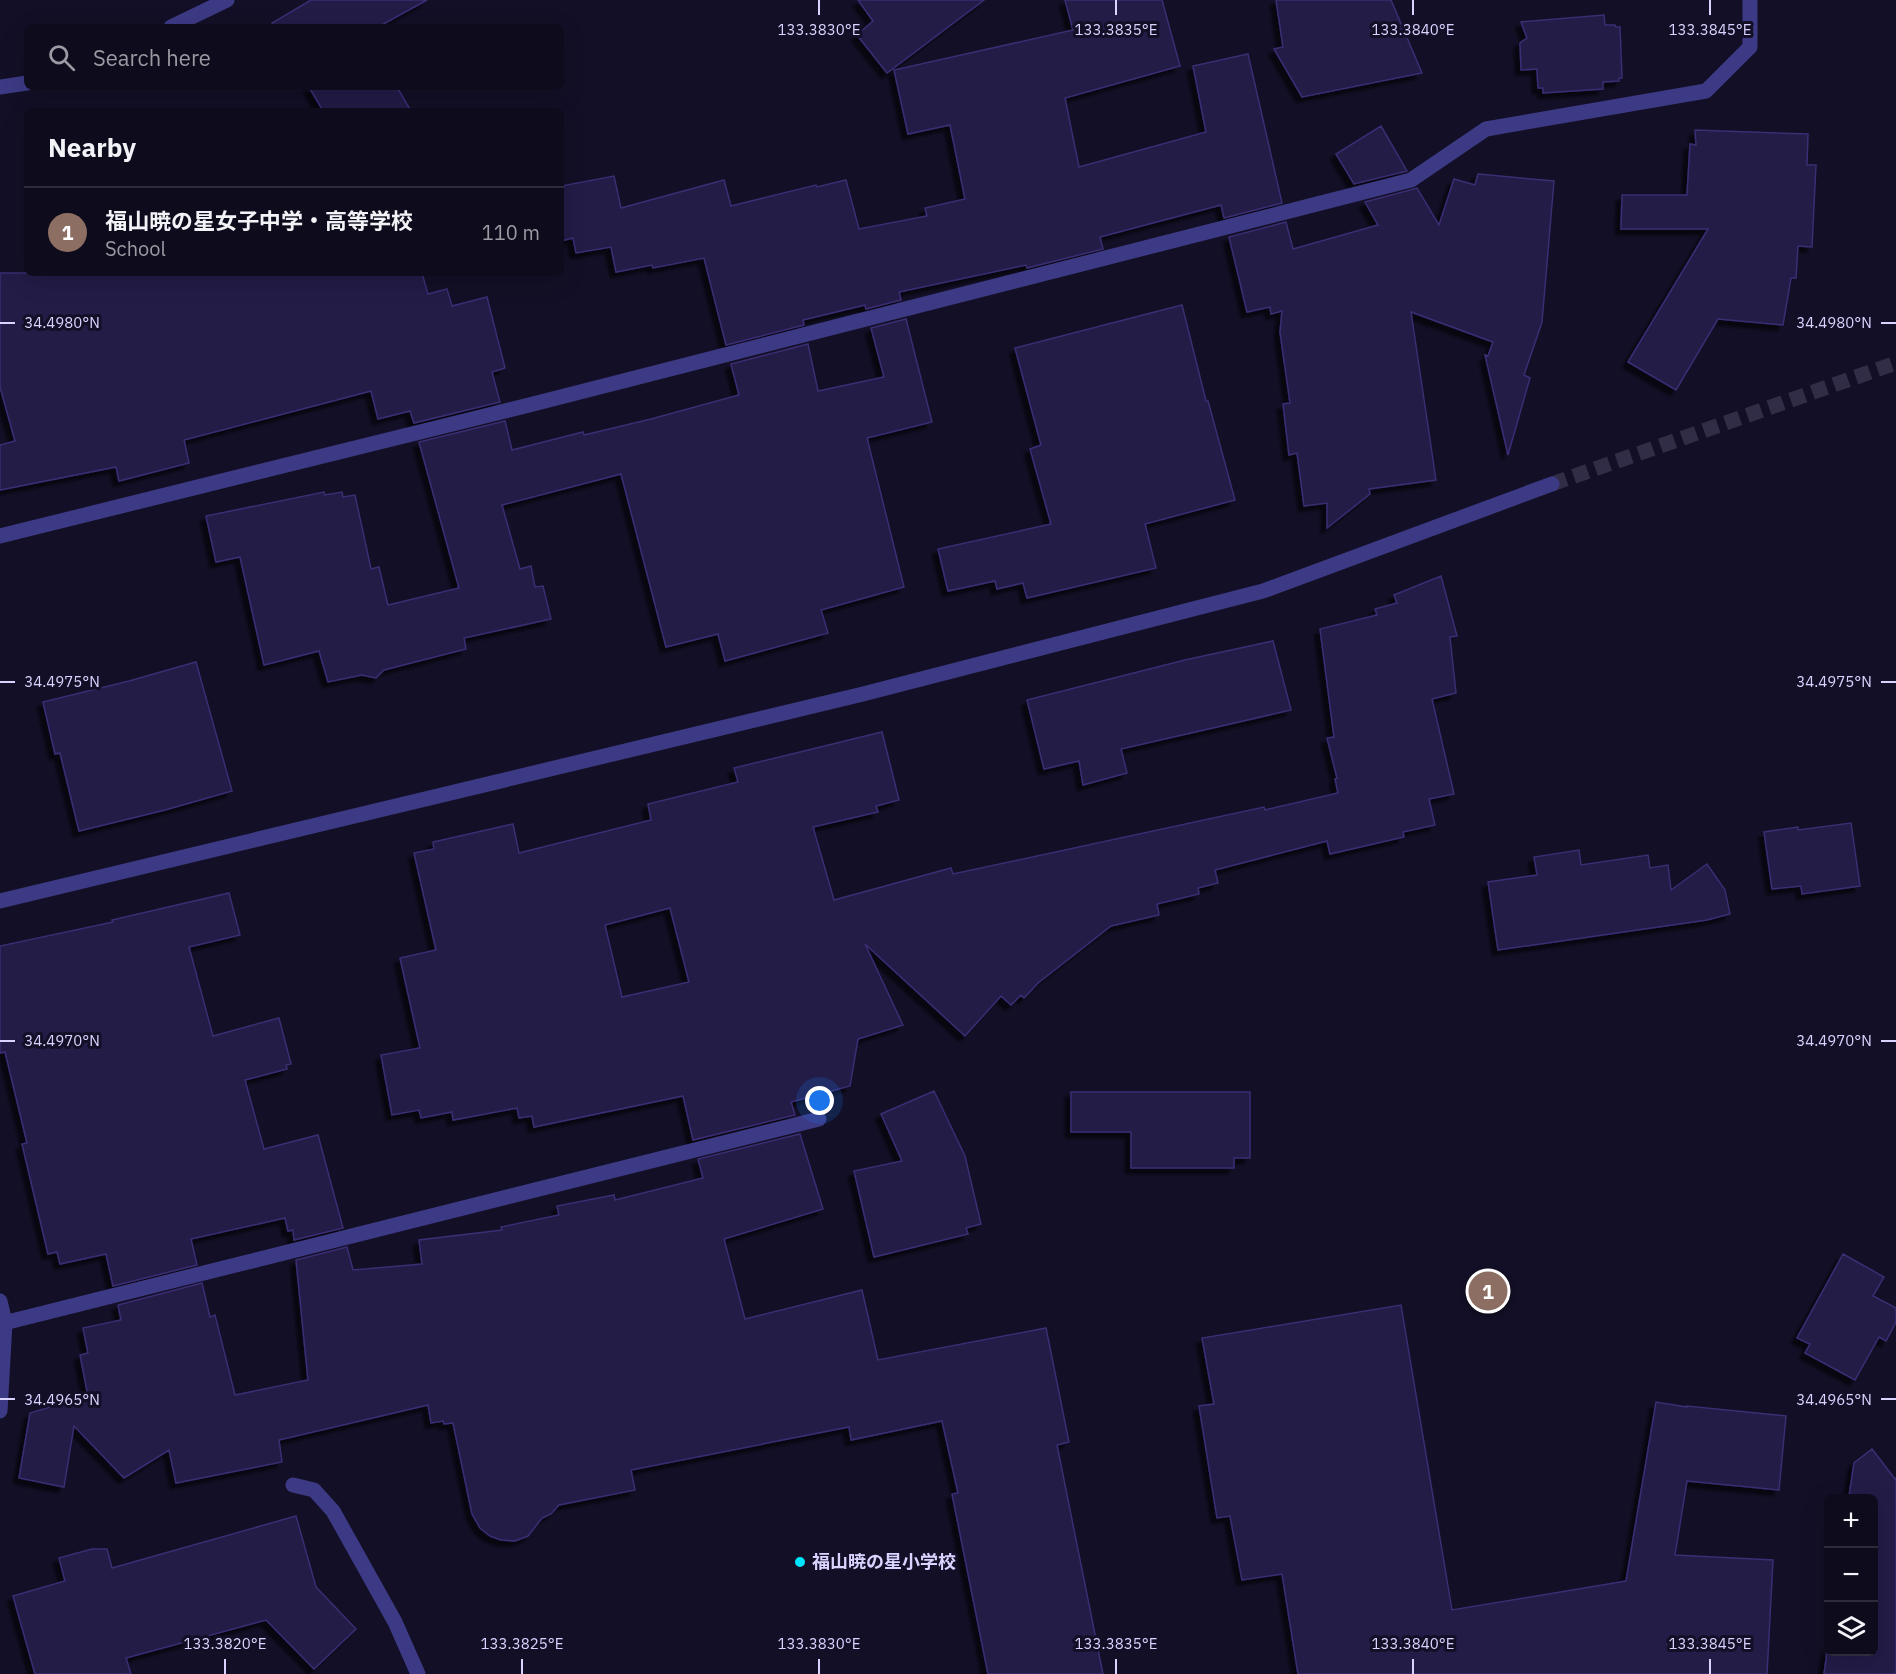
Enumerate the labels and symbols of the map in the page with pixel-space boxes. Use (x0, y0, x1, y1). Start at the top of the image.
text: 133.3830°E (778, 20, 860, 39)
text: 133.3835°E (1075, 20, 1157, 39)
text: 133.3840°E (1372, 20, 1454, 39)
text: 133.3845°E (1669, 20, 1751, 39)
text: 34.4980°N (24, 313, 100, 332)
text: 34.4980°N (1796, 313, 1872, 332)
text: 34.4975°N (24, 672, 100, 691)
text: 34.4975°N (1796, 672, 1872, 691)
text: 34.4970°N (24, 1031, 100, 1050)
text: 34.4970°N (1796, 1031, 1872, 1050)
your location (805, 1086, 834, 1115)
pin: 1 (1468, 1268, 1508, 1314)
text: 34.4965°N (24, 1390, 100, 1409)
text: 34.4965°N (1796, 1390, 1872, 1409)
place label: 福山暁の星小学校 (812, 1550, 956, 1573)
marker: 福山暁の星小学校 (793, 1555, 807, 1569)
text: 133.3820°E (184, 1634, 266, 1653)
text: 133.3825°E (481, 1634, 563, 1653)
text: 133.3830°E (778, 1634, 860, 1653)
text: 133.3835°E (1075, 1634, 1157, 1653)
text: 133.3840°E (1372, 1634, 1454, 1653)
text: 133.3845°E (1669, 1634, 1751, 1653)

